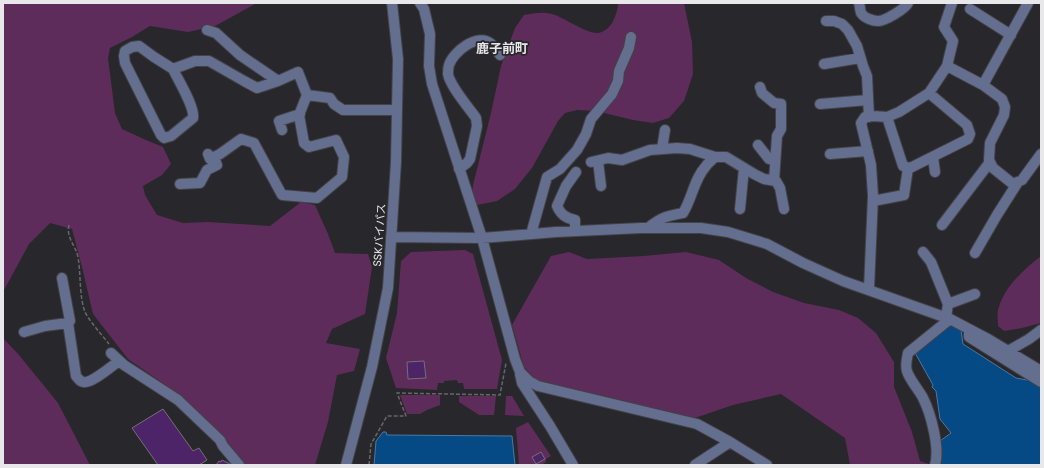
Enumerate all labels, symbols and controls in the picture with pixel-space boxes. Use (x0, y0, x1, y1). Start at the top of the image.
district label: 鹿子前町 (476, 39, 528, 58)
street label: SSKバイパス (369, 203, 389, 267)

